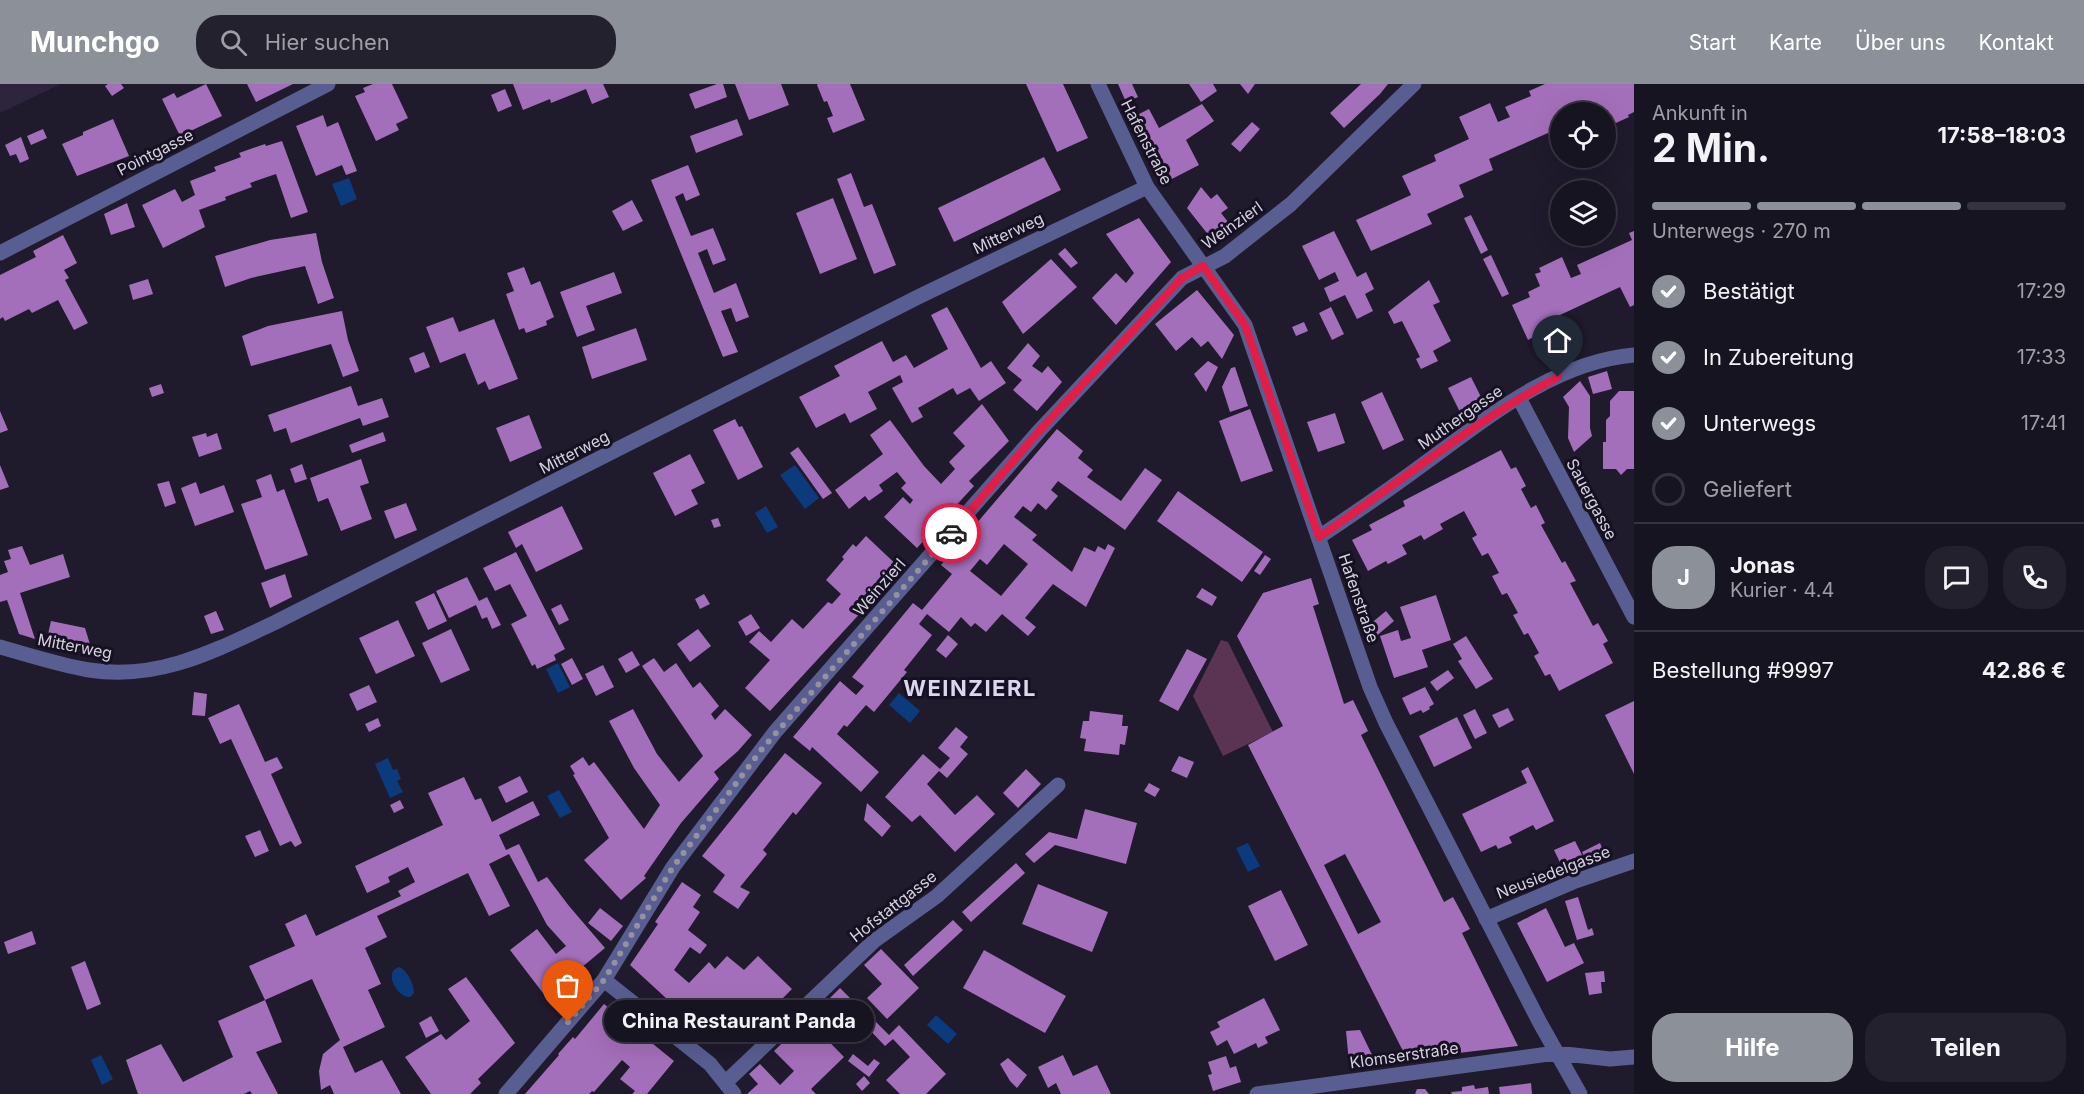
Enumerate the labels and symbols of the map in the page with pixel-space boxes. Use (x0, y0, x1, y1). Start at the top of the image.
street label: Hafenstraße (1117, 96, 1177, 188)
street label: Pointgasse (113, 124, 197, 180)
street label: Weinzierl (1198, 197, 1266, 253)
street label: Mitterweg (969, 208, 1047, 258)
pin (1532, 315, 1583, 377)
street label: Muthergasse (1414, 380, 1506, 454)
street label: Mitterweg (536, 426, 612, 478)
street label: Sauergasse (1562, 455, 1622, 543)
courier (921, 503, 981, 563)
street label: Hafenstraße (1334, 551, 1384, 645)
street label: Weinzierl (849, 554, 909, 620)
street label: Mitterweg (36, 629, 114, 663)
district label: WEINZIERL (903, 675, 1037, 701)
street label: Neusiedelgasse (1493, 841, 1613, 903)
street label: Hofstattgasse (846, 866, 940, 946)
pin (542, 960, 593, 1022)
callout: China Restaurant Panda (604, 1001, 874, 1043)
street label: Klomserstraße (1348, 1037, 1460, 1073)

